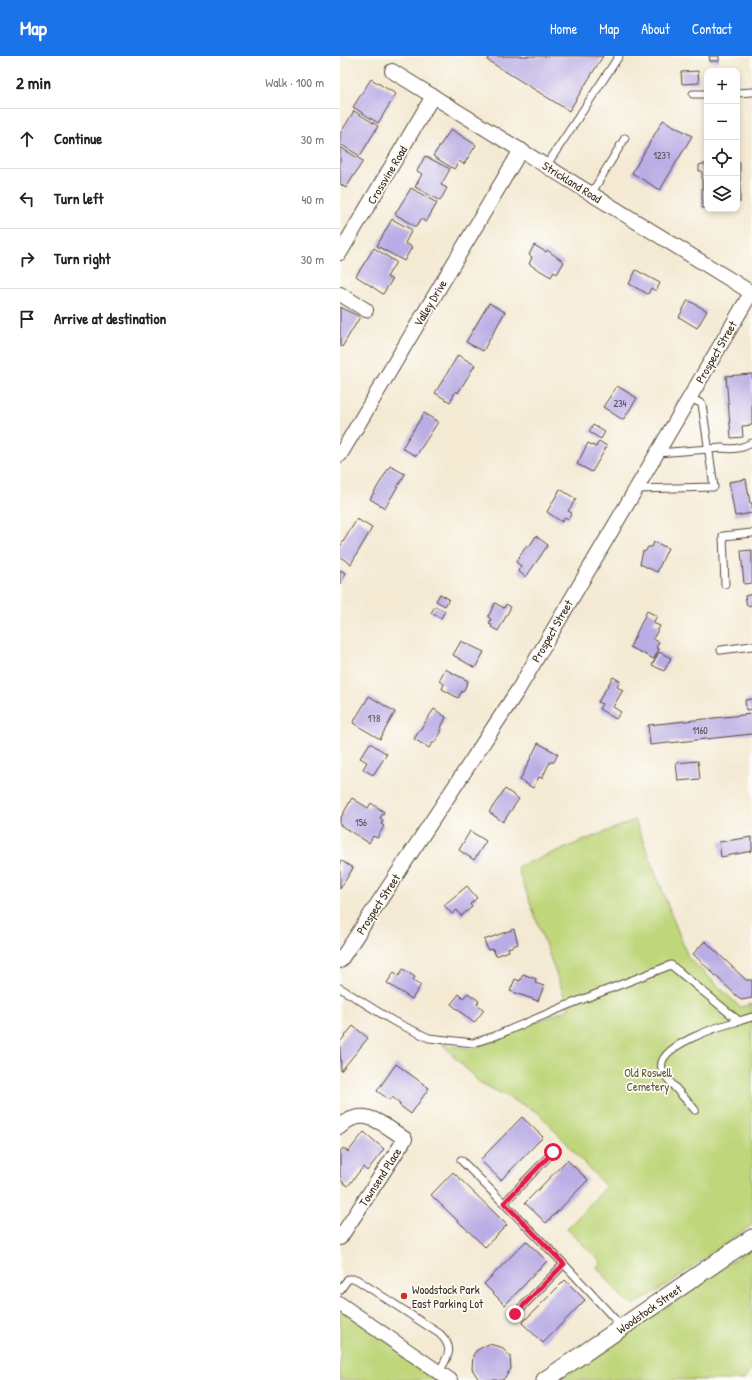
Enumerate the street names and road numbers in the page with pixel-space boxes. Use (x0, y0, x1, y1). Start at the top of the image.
street label: Crossvine Road (363, 142, 411, 207)
street label: Strickland Road (539, 157, 605, 207)
street label: Valley Drive (409, 276, 451, 330)
street label: Prospect Street (691, 317, 741, 386)
street label: Prospect Street (527, 596, 577, 665)
street label: Prospect Street (352, 870, 404, 938)
street label: Townsend Place (355, 1144, 405, 1210)
street label: Woodstock Street (613, 1280, 686, 1338)

